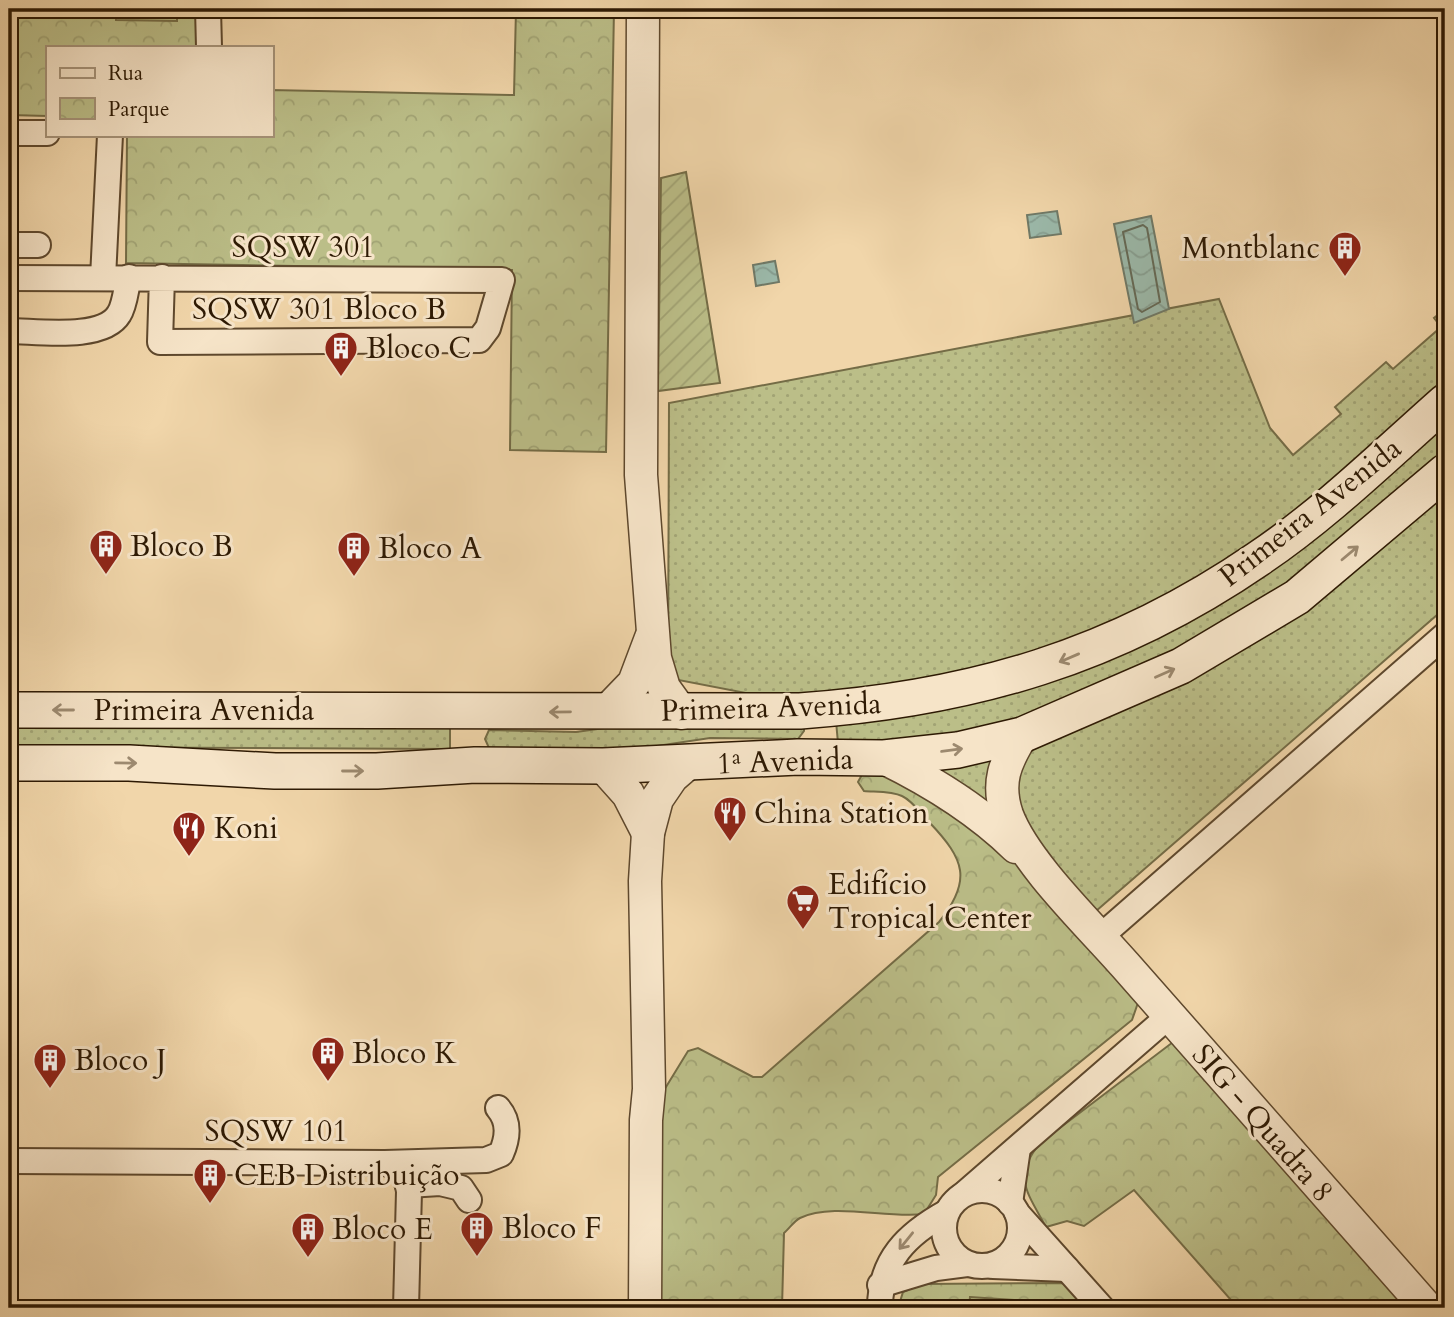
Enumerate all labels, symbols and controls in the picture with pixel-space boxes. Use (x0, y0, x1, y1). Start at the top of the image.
legend (46, 46, 273, 136)
text: Rua (108, 59, 143, 88)
text: Parque (108, 95, 169, 124)
street label: SQSW 301 (231, 227, 375, 268)
place label: Montblanc (1182, 228, 1320, 269)
building icon: Montblanc (1326, 229, 1364, 278)
street label: SQSW 301 Bloco B (192, 289, 446, 330)
place label: Bloco C (366, 328, 471, 369)
building icon: Bloco C (322, 329, 360, 378)
street label: Primeira Avenida (1211, 428, 1410, 597)
place label: Bloco B (130, 526, 233, 567)
building icon: Bloco B (87, 527, 125, 576)
place label: Bloco A (378, 528, 482, 569)
building icon: Bloco A (335, 529, 373, 578)
one-way arrow (1340, 545, 1358, 561)
one-way arrow (1059, 652, 1081, 665)
one-way arrow (1153, 666, 1175, 679)
street label: Primeira Avenida (660, 683, 882, 732)
street label: Primeira Avenida (93, 690, 315, 731)
one-way arrow (52, 703, 75, 717)
one-way arrow (549, 705, 572, 719)
street label: 1ª Avenida (716, 739, 854, 784)
one-way arrow (940, 743, 962, 756)
one-way arrow (114, 756, 137, 770)
one-way arrow (342, 764, 365, 778)
place label: China Station (754, 793, 929, 834)
restaurant icon: China Station (711, 794, 749, 843)
place label: Koni (214, 808, 278, 849)
restaurant icon: Koni (170, 809, 208, 858)
place label: Edifício Tropical Center (828, 864, 1032, 939)
supermarket icon: Edifício Tropical Center (784, 882, 822, 931)
place label: Bloco K (352, 1033, 457, 1074)
building icon: Bloco K (309, 1034, 347, 1083)
street label: SIG - Quadra 8 (1182, 1035, 1343, 1211)
place label: Bloco J (74, 1040, 166, 1081)
building icon: Bloco J (31, 1041, 69, 1090)
street label: SQSW 101 (204, 1111, 348, 1152)
place label: CEB Distribuição (234, 1155, 460, 1196)
building icon: CEB Distribuição (191, 1156, 229, 1205)
place label: Bloco F (502, 1208, 601, 1249)
place label: Bloco E (332, 1209, 433, 1250)
building icon: Bloco F (458, 1209, 496, 1258)
building icon: Bloco E (289, 1210, 327, 1259)
one-way arrow (898, 1232, 914, 1250)

